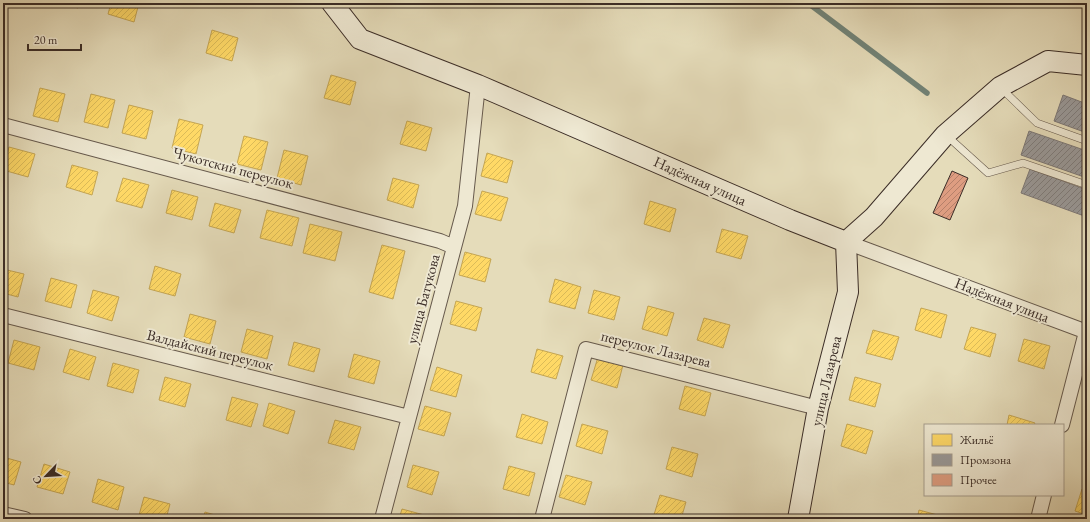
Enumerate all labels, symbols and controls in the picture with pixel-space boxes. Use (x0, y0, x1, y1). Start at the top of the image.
scale bar (28, 26, 81, 52)
text: 20 m (34, 32, 58, 48)
street label: Чукотский переулок (171, 142, 296, 193)
street label: Надёжная улица (651, 152, 750, 209)
street label: улица Батукова (401, 252, 444, 346)
street label: Надёжная улица (952, 273, 1052, 326)
street label: Валдайский переулок (145, 325, 275, 374)
street label: переулок Лазарева (599, 326, 713, 371)
street label: улица Лазарева (806, 334, 845, 428)
legend (924, 424, 1064, 496)
text: Жильё (959, 432, 994, 448)
text: Промзона (960, 452, 1011, 468)
north arrow (26, 456, 66, 496)
text: Прочее (960, 472, 997, 488)
text: С (29, 474, 45, 487)

